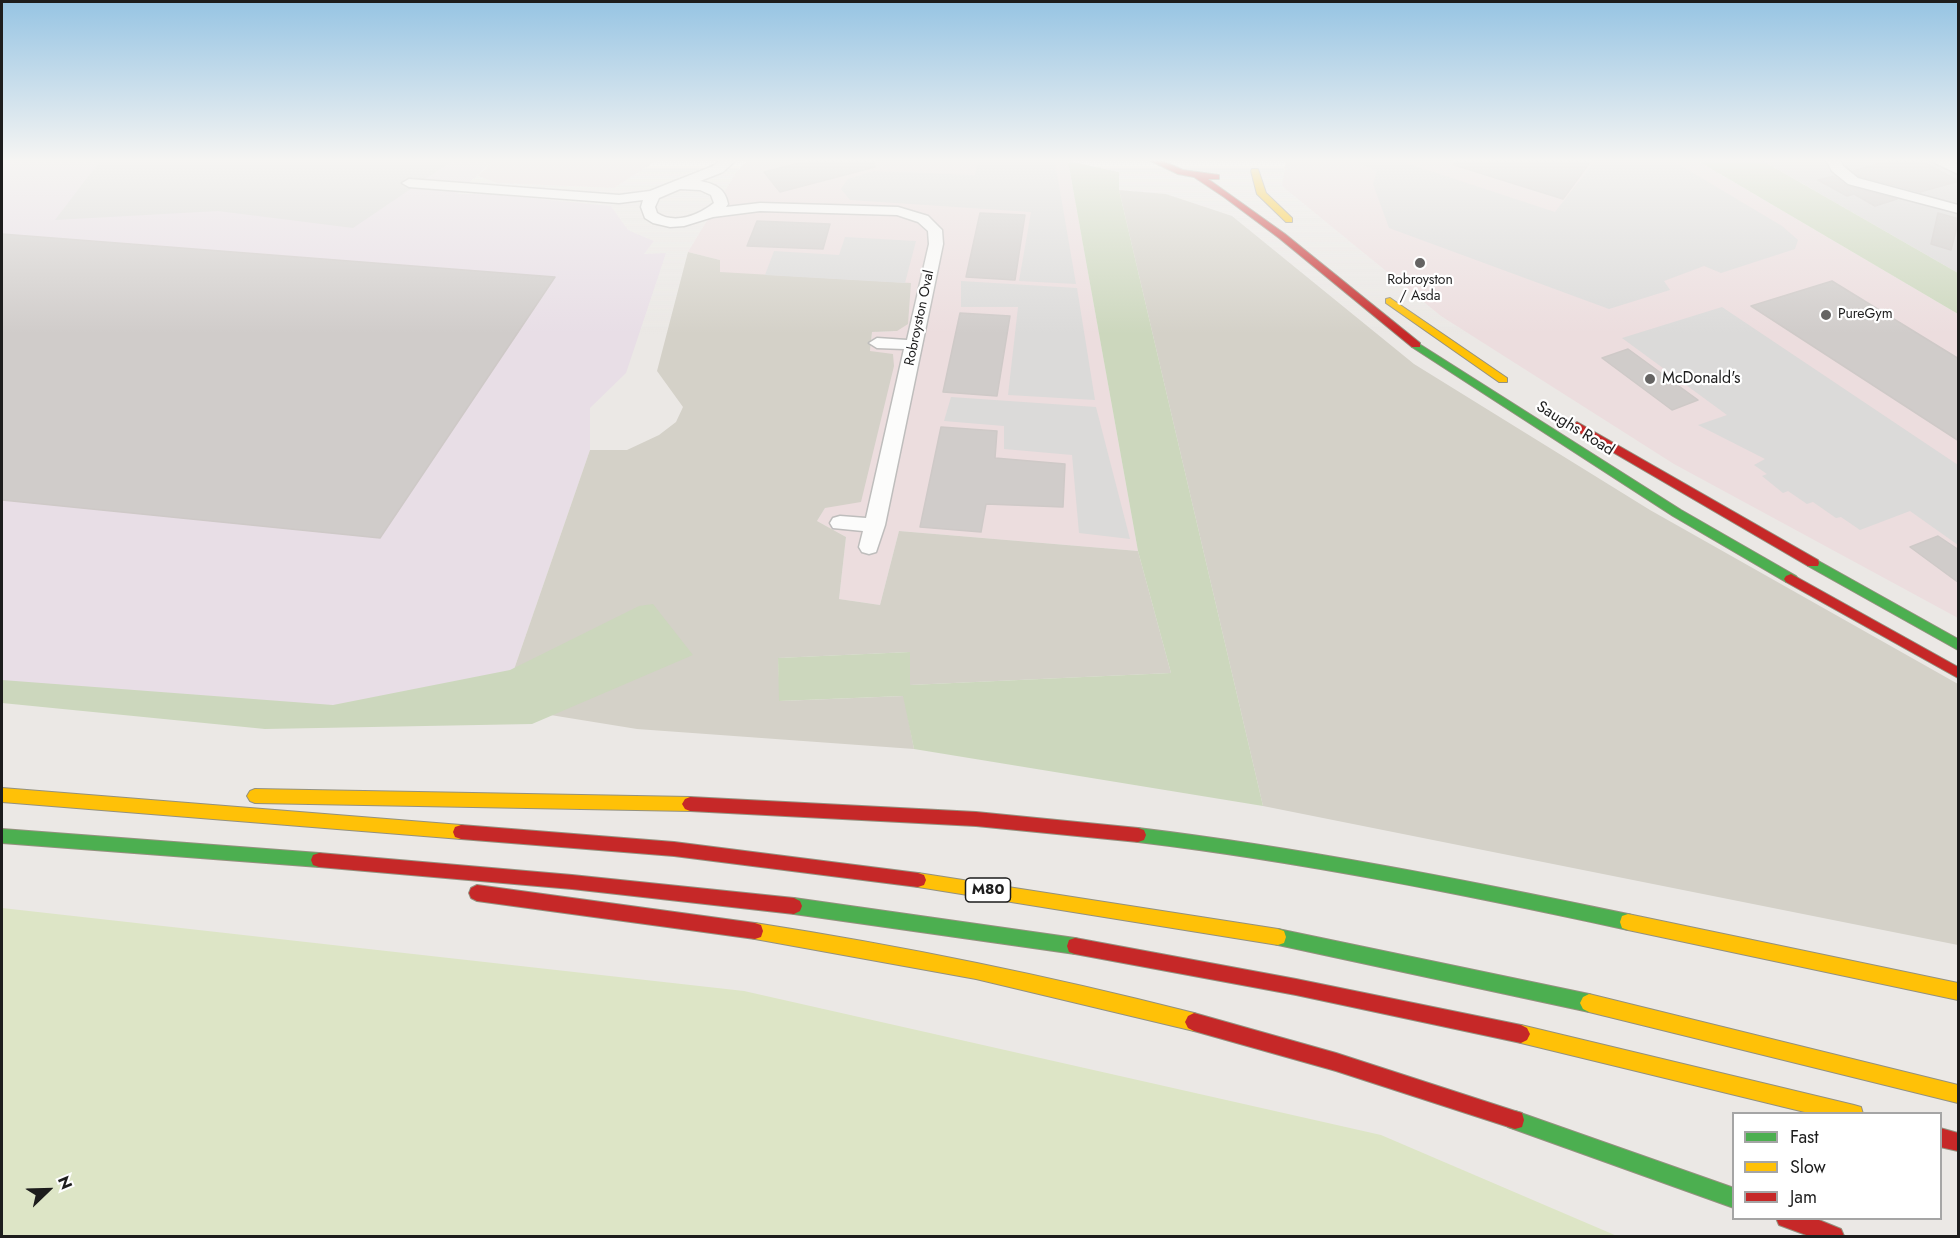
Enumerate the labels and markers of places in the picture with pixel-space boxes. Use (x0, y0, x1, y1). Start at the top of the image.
marker: Robroyston / Asda (1413, 256, 1427, 270)
place label: Robroyston / Asda (1387, 273, 1453, 306)
place label: PureGym (1838, 307, 1893, 323)
marker: PureGym (1819, 308, 1833, 322)
place label: McDonald's (1662, 369, 1741, 389)
marker: McDonald's (1643, 372, 1657, 386)

